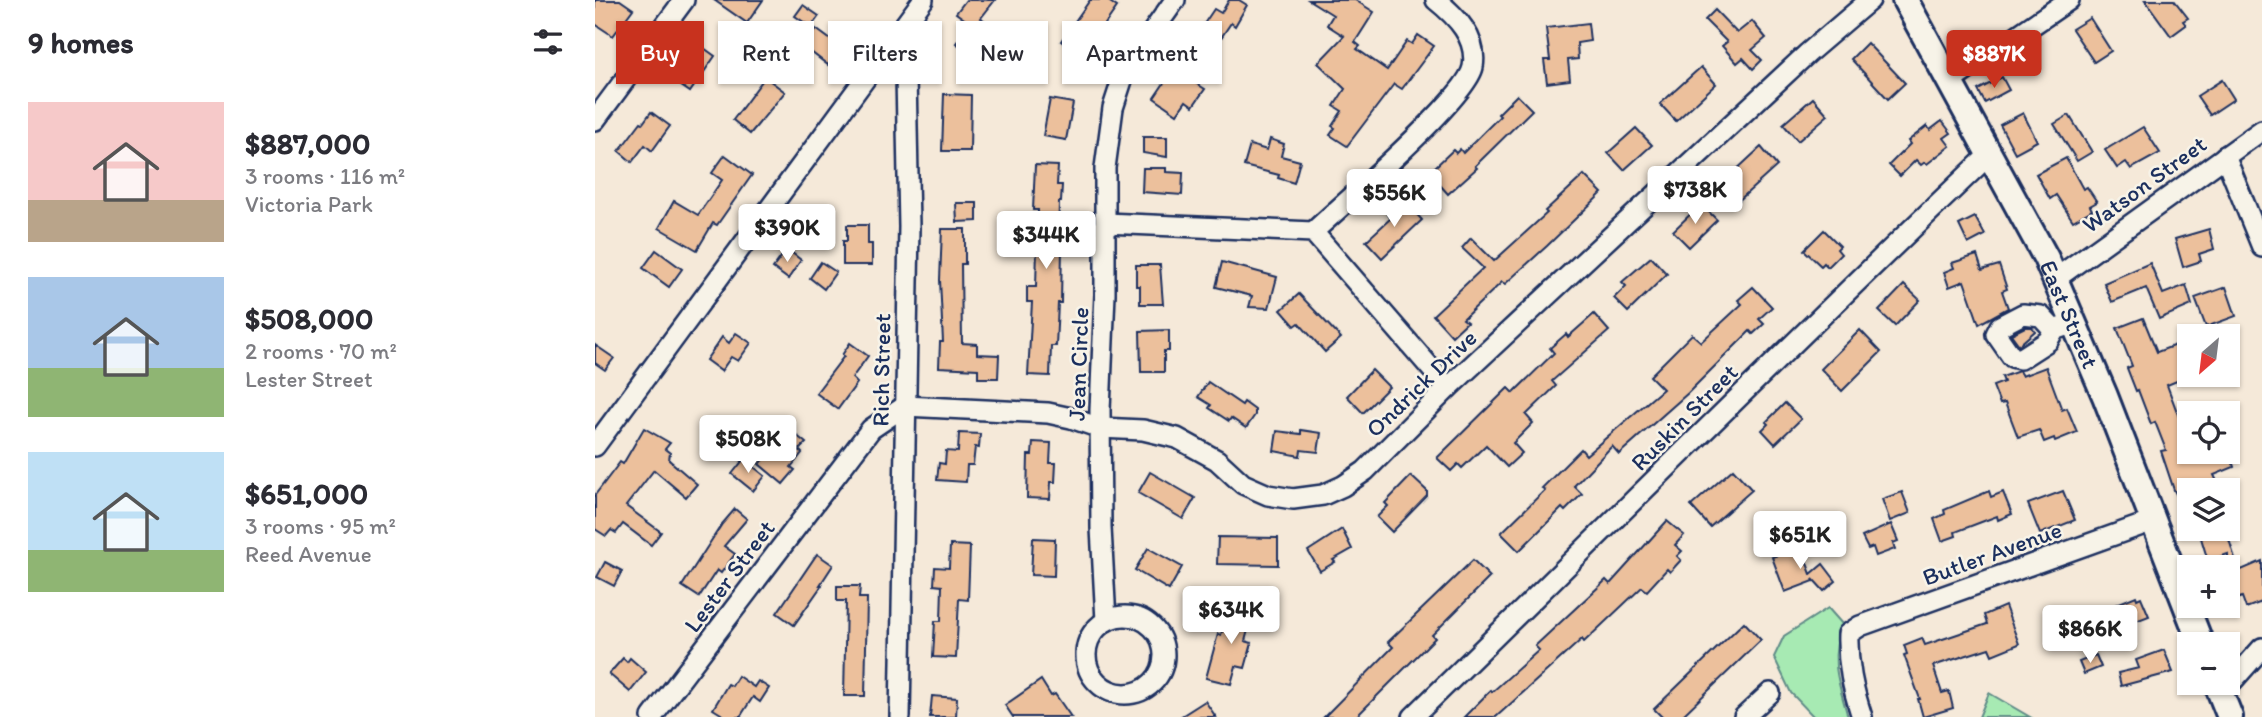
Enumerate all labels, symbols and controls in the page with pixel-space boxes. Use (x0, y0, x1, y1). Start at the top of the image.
chip: Buy (616, 21, 704, 84)
chip: Rent (718, 21, 814, 84)
chip: Filters (828, 21, 942, 84)
chip: New (956, 21, 1048, 84)
chip: Apartment (1062, 21, 1222, 84)
icon: filters (529, 23, 567, 61)
text: 9 homes (28, 24, 134, 61)
pin: $887K (1945, 31, 2043, 90)
text: $887K (1963, 39, 2025, 67)
text: $887,000 (245, 125, 371, 162)
street label: Watson Street (2076, 129, 2212, 239)
icon: home (84, 130, 168, 214)
text: 3 rooms · 116 m² (245, 162, 405, 190)
pin: $738K (1646, 166, 1744, 226)
pin: $556K (1345, 170, 1443, 229)
text: $738K (1664, 175, 1726, 203)
text: $556K (1363, 178, 1425, 206)
text: Victoria Park (245, 190, 373, 218)
pin: $390K (738, 204, 836, 264)
pin: $344K (997, 212, 1095, 271)
text: $390K (754, 213, 820, 241)
text: $344K (1013, 220, 1079, 248)
street label: East Street (2034, 256, 2106, 373)
text: $508,000 (245, 300, 373, 337)
icon: home (84, 305, 168, 389)
street label: Jean Circle (1062, 306, 1094, 422)
street label: Rich Street (866, 313, 896, 427)
street label: Ondrick Drive (1360, 323, 1482, 443)
north arrow (2177, 324, 2240, 387)
map controls (2177, 324, 2240, 695)
text: 2 rooms · 70 m² (245, 337, 397, 365)
street label: Ruskin Street (1624, 357, 1744, 477)
text: Lester Street (245, 365, 373, 393)
button: locate (2177, 401, 2240, 464)
pin: $508K (699, 416, 797, 475)
text: $508K (715, 424, 781, 452)
text: $651,000 (245, 475, 368, 512)
button: layers (2177, 478, 2240, 541)
icon: home (84, 480, 168, 564)
text: 3 rooms · 95 m² (245, 512, 396, 540)
pin: $651K (1751, 512, 1849, 571)
street label: Lester Street (677, 514, 781, 638)
street label: Butler Avenue (1918, 514, 2066, 592)
text: $651K (1769, 520, 1831, 548)
text: Reed Avenue (245, 540, 372, 568)
button: + (2177, 555, 2240, 618)
pin: $634K (1182, 586, 1280, 646)
text: $634K (1199, 595, 1263, 623)
pin: $866K (2041, 606, 2139, 665)
text: $866K (2058, 614, 2122, 642)
button: − (2177, 632, 2240, 695)

